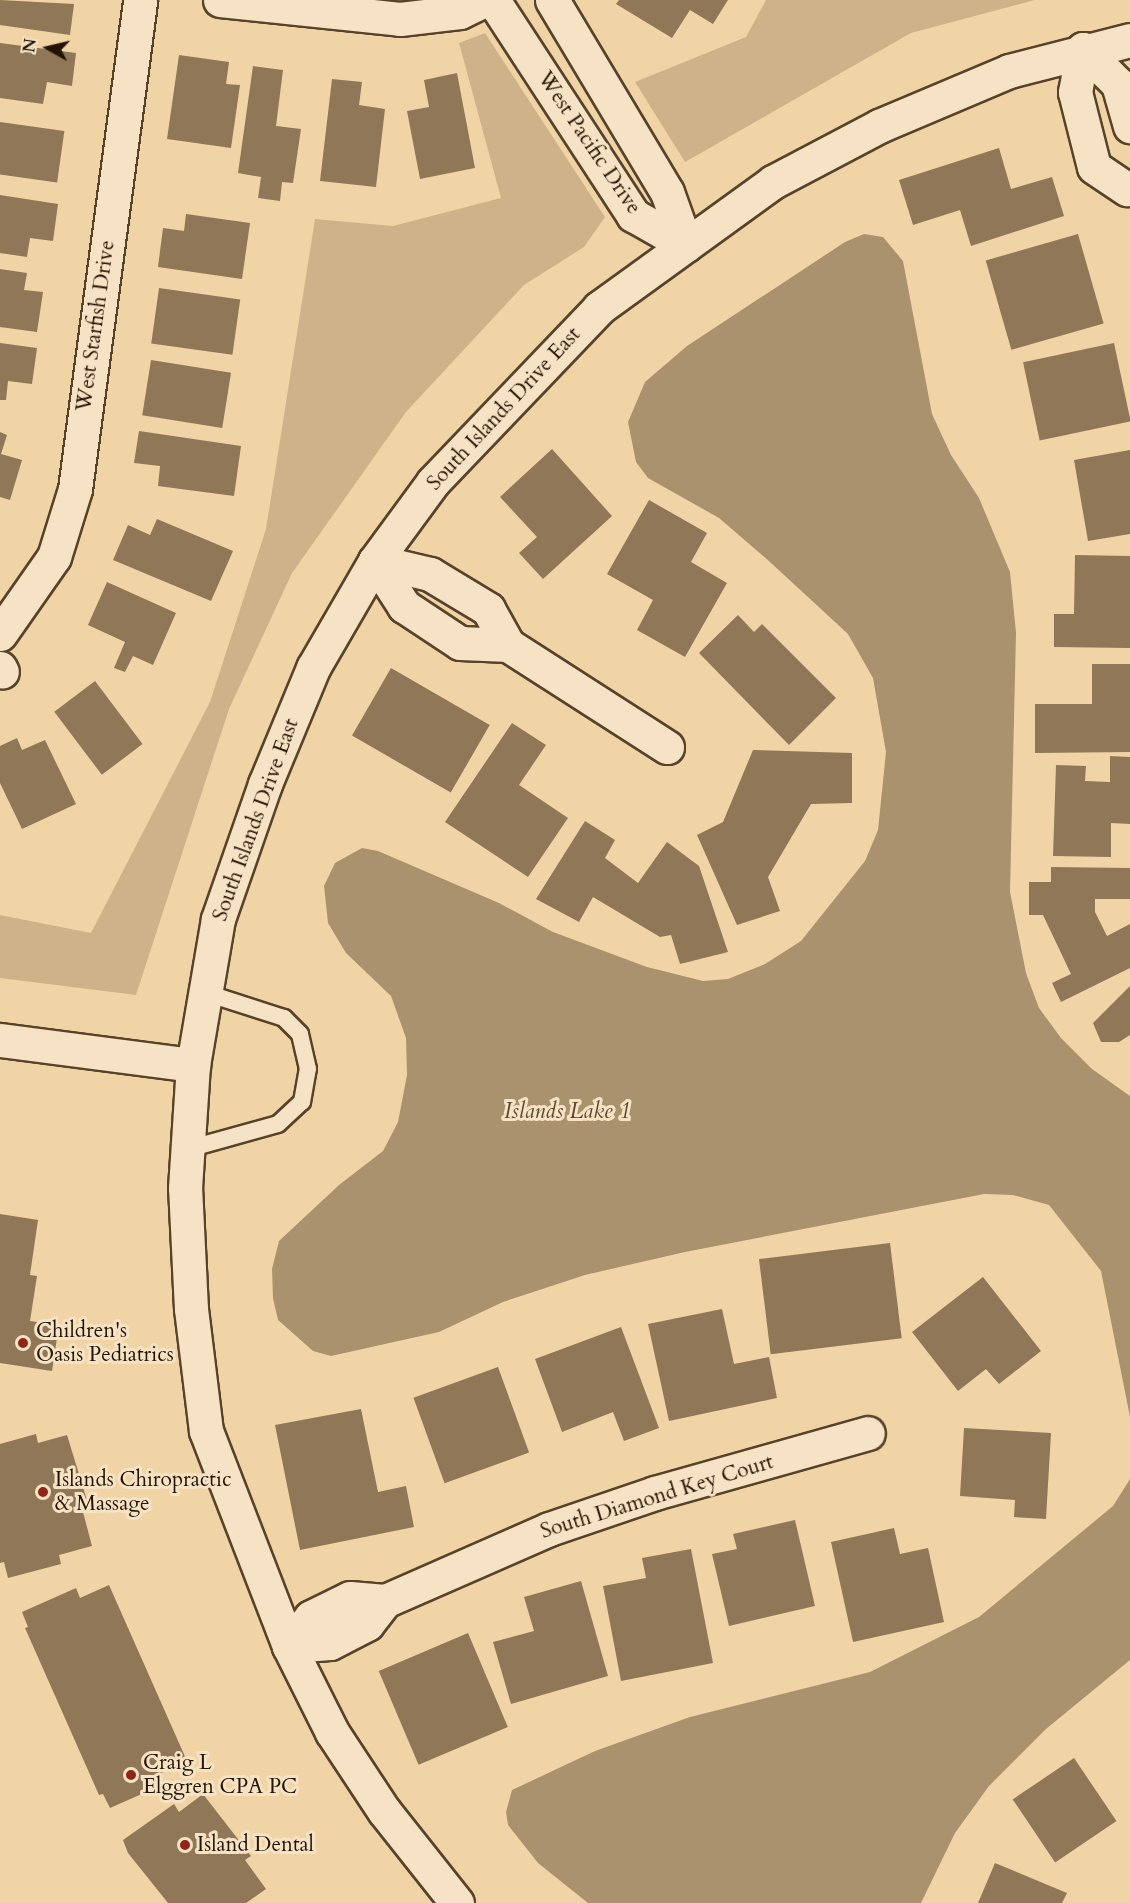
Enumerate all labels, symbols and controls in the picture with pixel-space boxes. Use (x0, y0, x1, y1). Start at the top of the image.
north arrow (18, 18, 78, 78)
text: N (18, 37, 42, 54)
street label: West Pacific Drive (532, 67, 646, 219)
street label: West Starfish Drive (72, 239, 120, 413)
street label: South Islands Drive East (422, 322, 586, 496)
street label: South Islands Drive East (208, 715, 304, 925)
water label: Islands Lake 1 (504, 1099, 630, 1125)
place label: Children's Oasis Pediatrics (36, 1318, 174, 1368)
marker: Children's Oasis Pediatrics (14, 1334, 32, 1352)
street label: South Diamond Key Court (537, 1450, 777, 1544)
place label: Islands Chiropractic & Massage (55, 1467, 231, 1517)
marker: Islands Chiropractic & Massage (36, 1485, 50, 1499)
place label: Craig L Elggren CPA PC (143, 1750, 297, 1800)
marker: Craig L Elggren CPA PC (124, 1768, 138, 1782)
place label: Island Dental (197, 1832, 314, 1858)
marker: Island Dental (178, 1838, 192, 1852)

